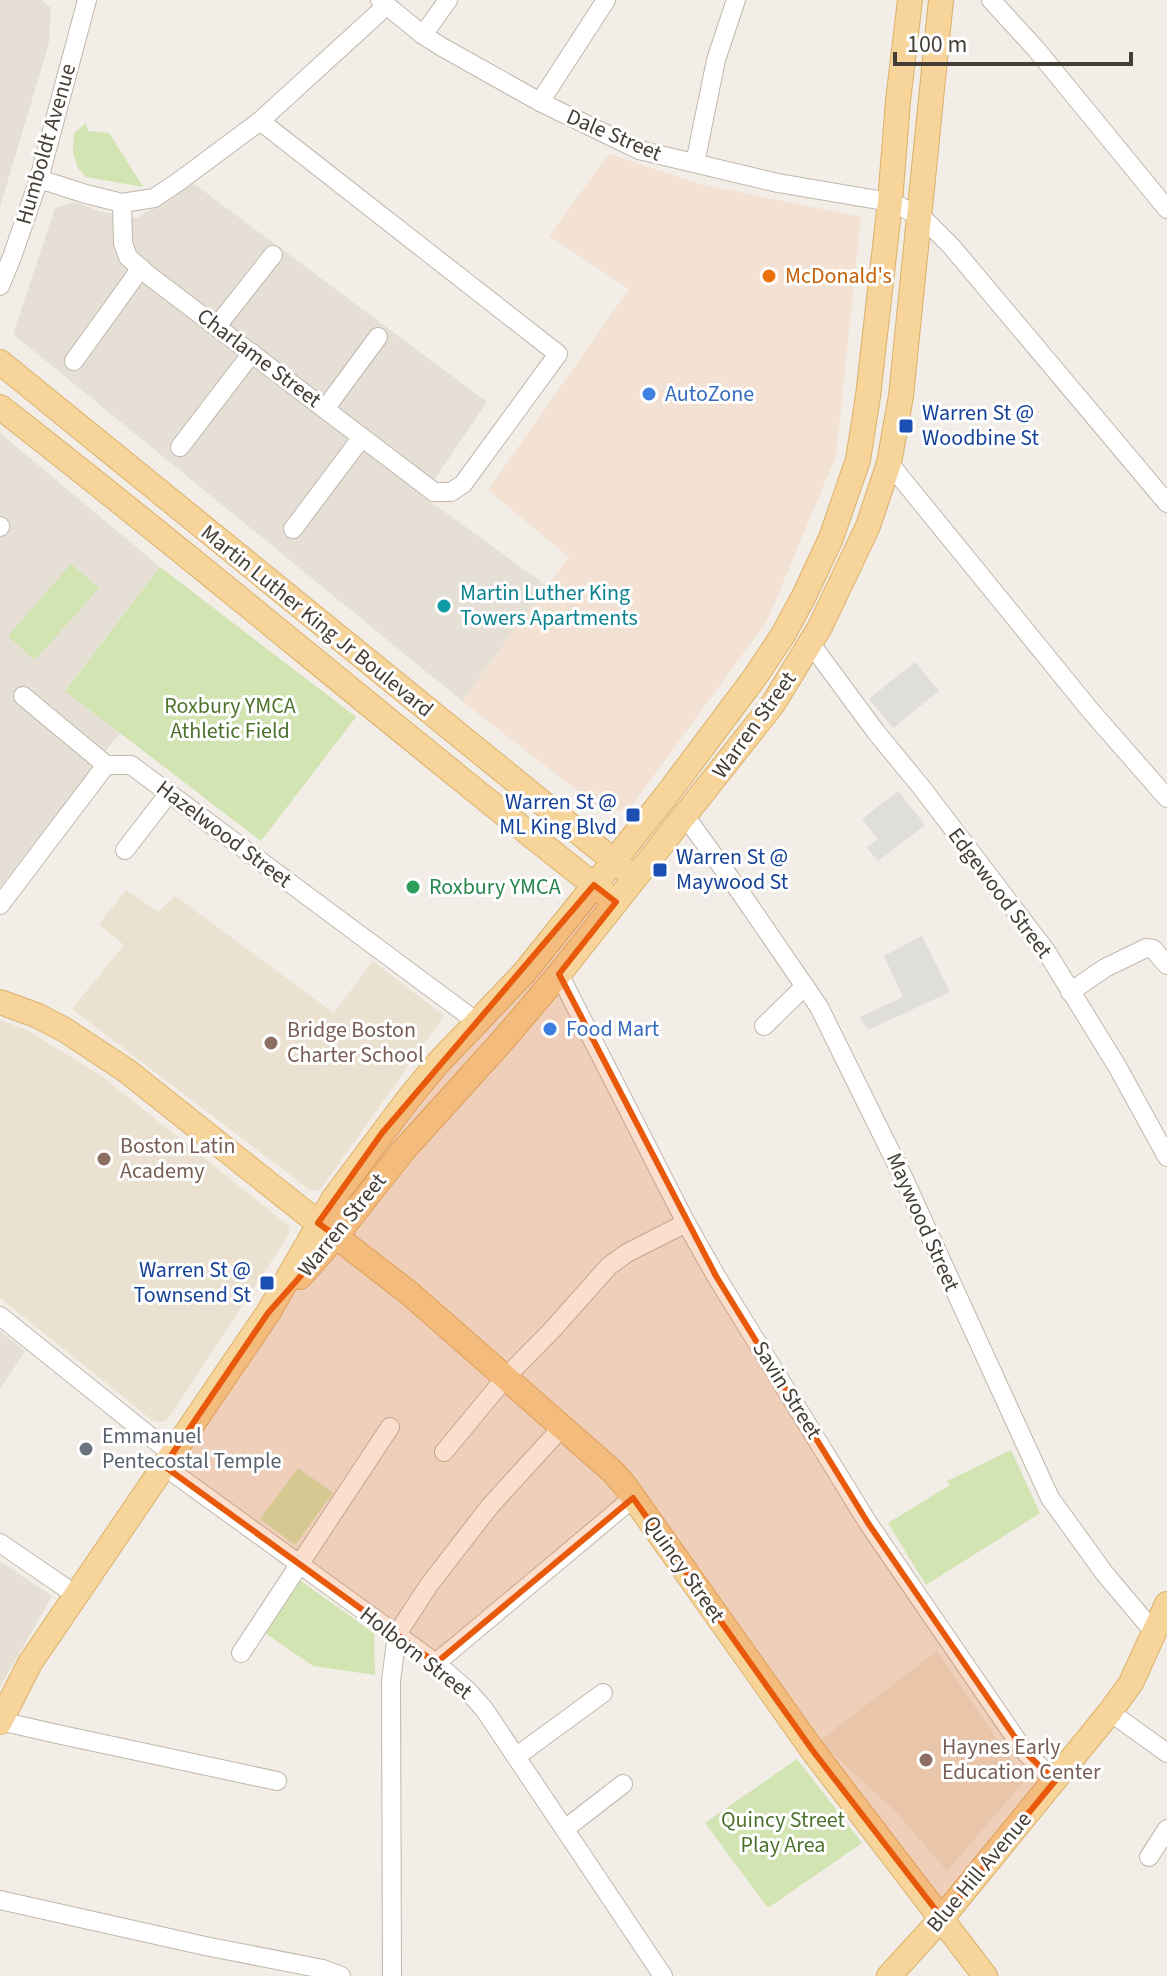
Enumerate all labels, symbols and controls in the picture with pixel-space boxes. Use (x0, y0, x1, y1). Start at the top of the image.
scale bar (895, 16, 1131, 66)
text: 100 m (907, 27, 967, 62)
street label: Humboldt Avenue (8, 60, 84, 228)
street label: Dale Street (561, 101, 667, 170)
place label: McDonald's (785, 260, 892, 292)
marker: McDonald's (760, 267, 778, 285)
street label: Charlame Street (190, 300, 328, 416)
place label: AutoZone (665, 378, 754, 410)
marker: AutoZone (640, 385, 658, 403)
place label: Warren St @ Woodbine St (922, 397, 1040, 454)
marker: Warren St @ Woodbine St (897, 417, 915, 435)
street label: Martin Luther King Jr Boulevard (194, 517, 440, 725)
place label: Martin Luther King Towers Apartments (460, 577, 638, 634)
marker: Martin Luther King Towers Apartments (435, 597, 453, 615)
street label: Warren Street (704, 664, 804, 785)
park label: Roxbury YMCA Athletic Field (164, 690, 296, 747)
street label: Hazelwood Street (150, 772, 299, 896)
place label: Warren St @ ML King Blvd (499, 786, 617, 843)
marker: Warren St @ ML King Blvd (624, 806, 642, 824)
street label: Edgewood Street (940, 821, 1060, 966)
place label: Warren St @ Maywood St (676, 841, 789, 898)
marker: Warren St @ Maywood St (651, 861, 669, 879)
place label: Roxbury YMCA (429, 871, 561, 903)
marker: Roxbury YMCA (404, 878, 422, 896)
place label: Food Mart (566, 1013, 660, 1045)
place label: Bridge Boston Charter School (287, 1014, 424, 1071)
marker: Food Mart (541, 1020, 559, 1038)
marker: Bridge Boston Charter School (262, 1034, 280, 1052)
place label: Boston Latin Academy (120, 1130, 235, 1187)
street label: Maywood Street (878, 1148, 968, 1297)
marker: Boston Latin Academy (95, 1150, 113, 1168)
street label: Warren Street (290, 1166, 394, 1284)
place label: Warren St @ Townsend St (134, 1254, 252, 1311)
marker: Warren St @ Townsend St (258, 1274, 276, 1292)
street label: Savin Street (744, 1335, 830, 1446)
place label: Emmanuel Pentecostal Temple (102, 1420, 282, 1477)
marker: Emmanuel Pentecostal Temple (77, 1440, 95, 1458)
street label: Quincy Street (635, 1509, 733, 1629)
street label: Holborn Street (353, 1599, 480, 1708)
place label: Haynes Early Education Center (942, 1731, 1101, 1788)
marker: Haynes Early Education Center (917, 1751, 935, 1769)
park label: Quincy Street Play Area (721, 1804, 846, 1861)
street label: Blue Hill Avenue (919, 1805, 1039, 1939)

